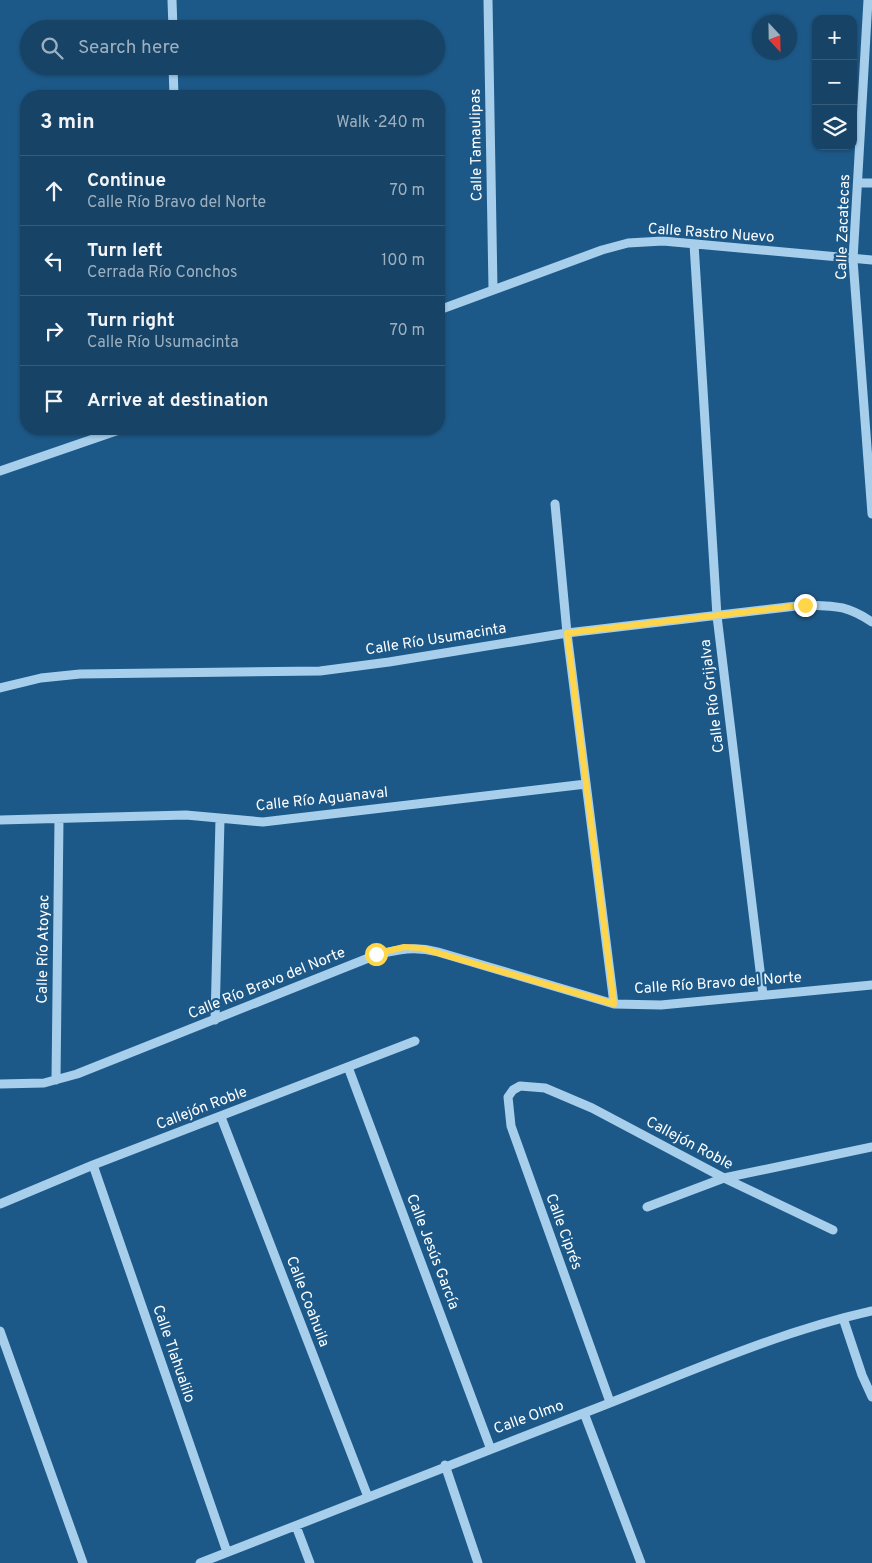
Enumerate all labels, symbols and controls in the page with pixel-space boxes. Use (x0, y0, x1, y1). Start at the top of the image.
north arrow (752, 15, 797, 60)
map controls (812, 15, 857, 150)
button: + (812, 15, 857, 60)
search box (20, 20, 445, 75)
icon: search (38, 34, 66, 62)
text: Search here (78, 36, 180, 60)
button: − (812, 60, 857, 105)
street label: Calle Tamaulipas (467, 88, 487, 202)
button: layers (812, 105, 857, 150)
text: 3 min (40, 109, 95, 136)
text: Walk · 240 m (336, 113, 425, 133)
text: Continue (87, 169, 166, 193)
street label: Calle Zacatecas (833, 174, 855, 280)
icon: ahead (40, 177, 68, 205)
text: 70 m (390, 181, 425, 201)
text: Calle Río Bravo del Norte (87, 193, 266, 213)
street label: Calle Rastro Nuevo (647, 220, 775, 248)
text: Turn left (87, 239, 163, 263)
icon: left (40, 247, 68, 275)
text: 100 m (381, 251, 425, 271)
text: Cerrada Río Conchos (87, 263, 238, 283)
text: Turn right (87, 309, 175, 333)
icon: right (40, 317, 68, 345)
text: 70 m (390, 321, 425, 341)
text: Calle Río Usumacinta (87, 333, 239, 353)
icon: arrive (40, 387, 68, 415)
text: Arrive at destination (87, 389, 268, 413)
route end (794, 594, 817, 617)
street label: Calle Río Usumacinta (364, 619, 508, 661)
street label: Calle Río Grijalva (697, 638, 729, 754)
street label: Calle Río Aguanaval (255, 784, 389, 816)
street label: Calle Río Atoyac (34, 894, 54, 1004)
route start (365, 943, 388, 966)
street label: Calle Río Bravo del Norte (186, 944, 348, 1024)
street label: Calle Río Bravo del Norte (634, 969, 802, 999)
street label: Callejón Roble (154, 1083, 250, 1135)
street label: Callejón Roble (642, 1113, 736, 1175)
street label: Calle Ciprés (540, 1191, 586, 1273)
street label: Calle Jesús García (401, 1192, 463, 1312)
street label: Calle Coahuila (281, 1254, 333, 1350)
street label: Calle Tlahualilo (147, 1303, 199, 1405)
street label: Calle Olmo (491, 1397, 567, 1439)

